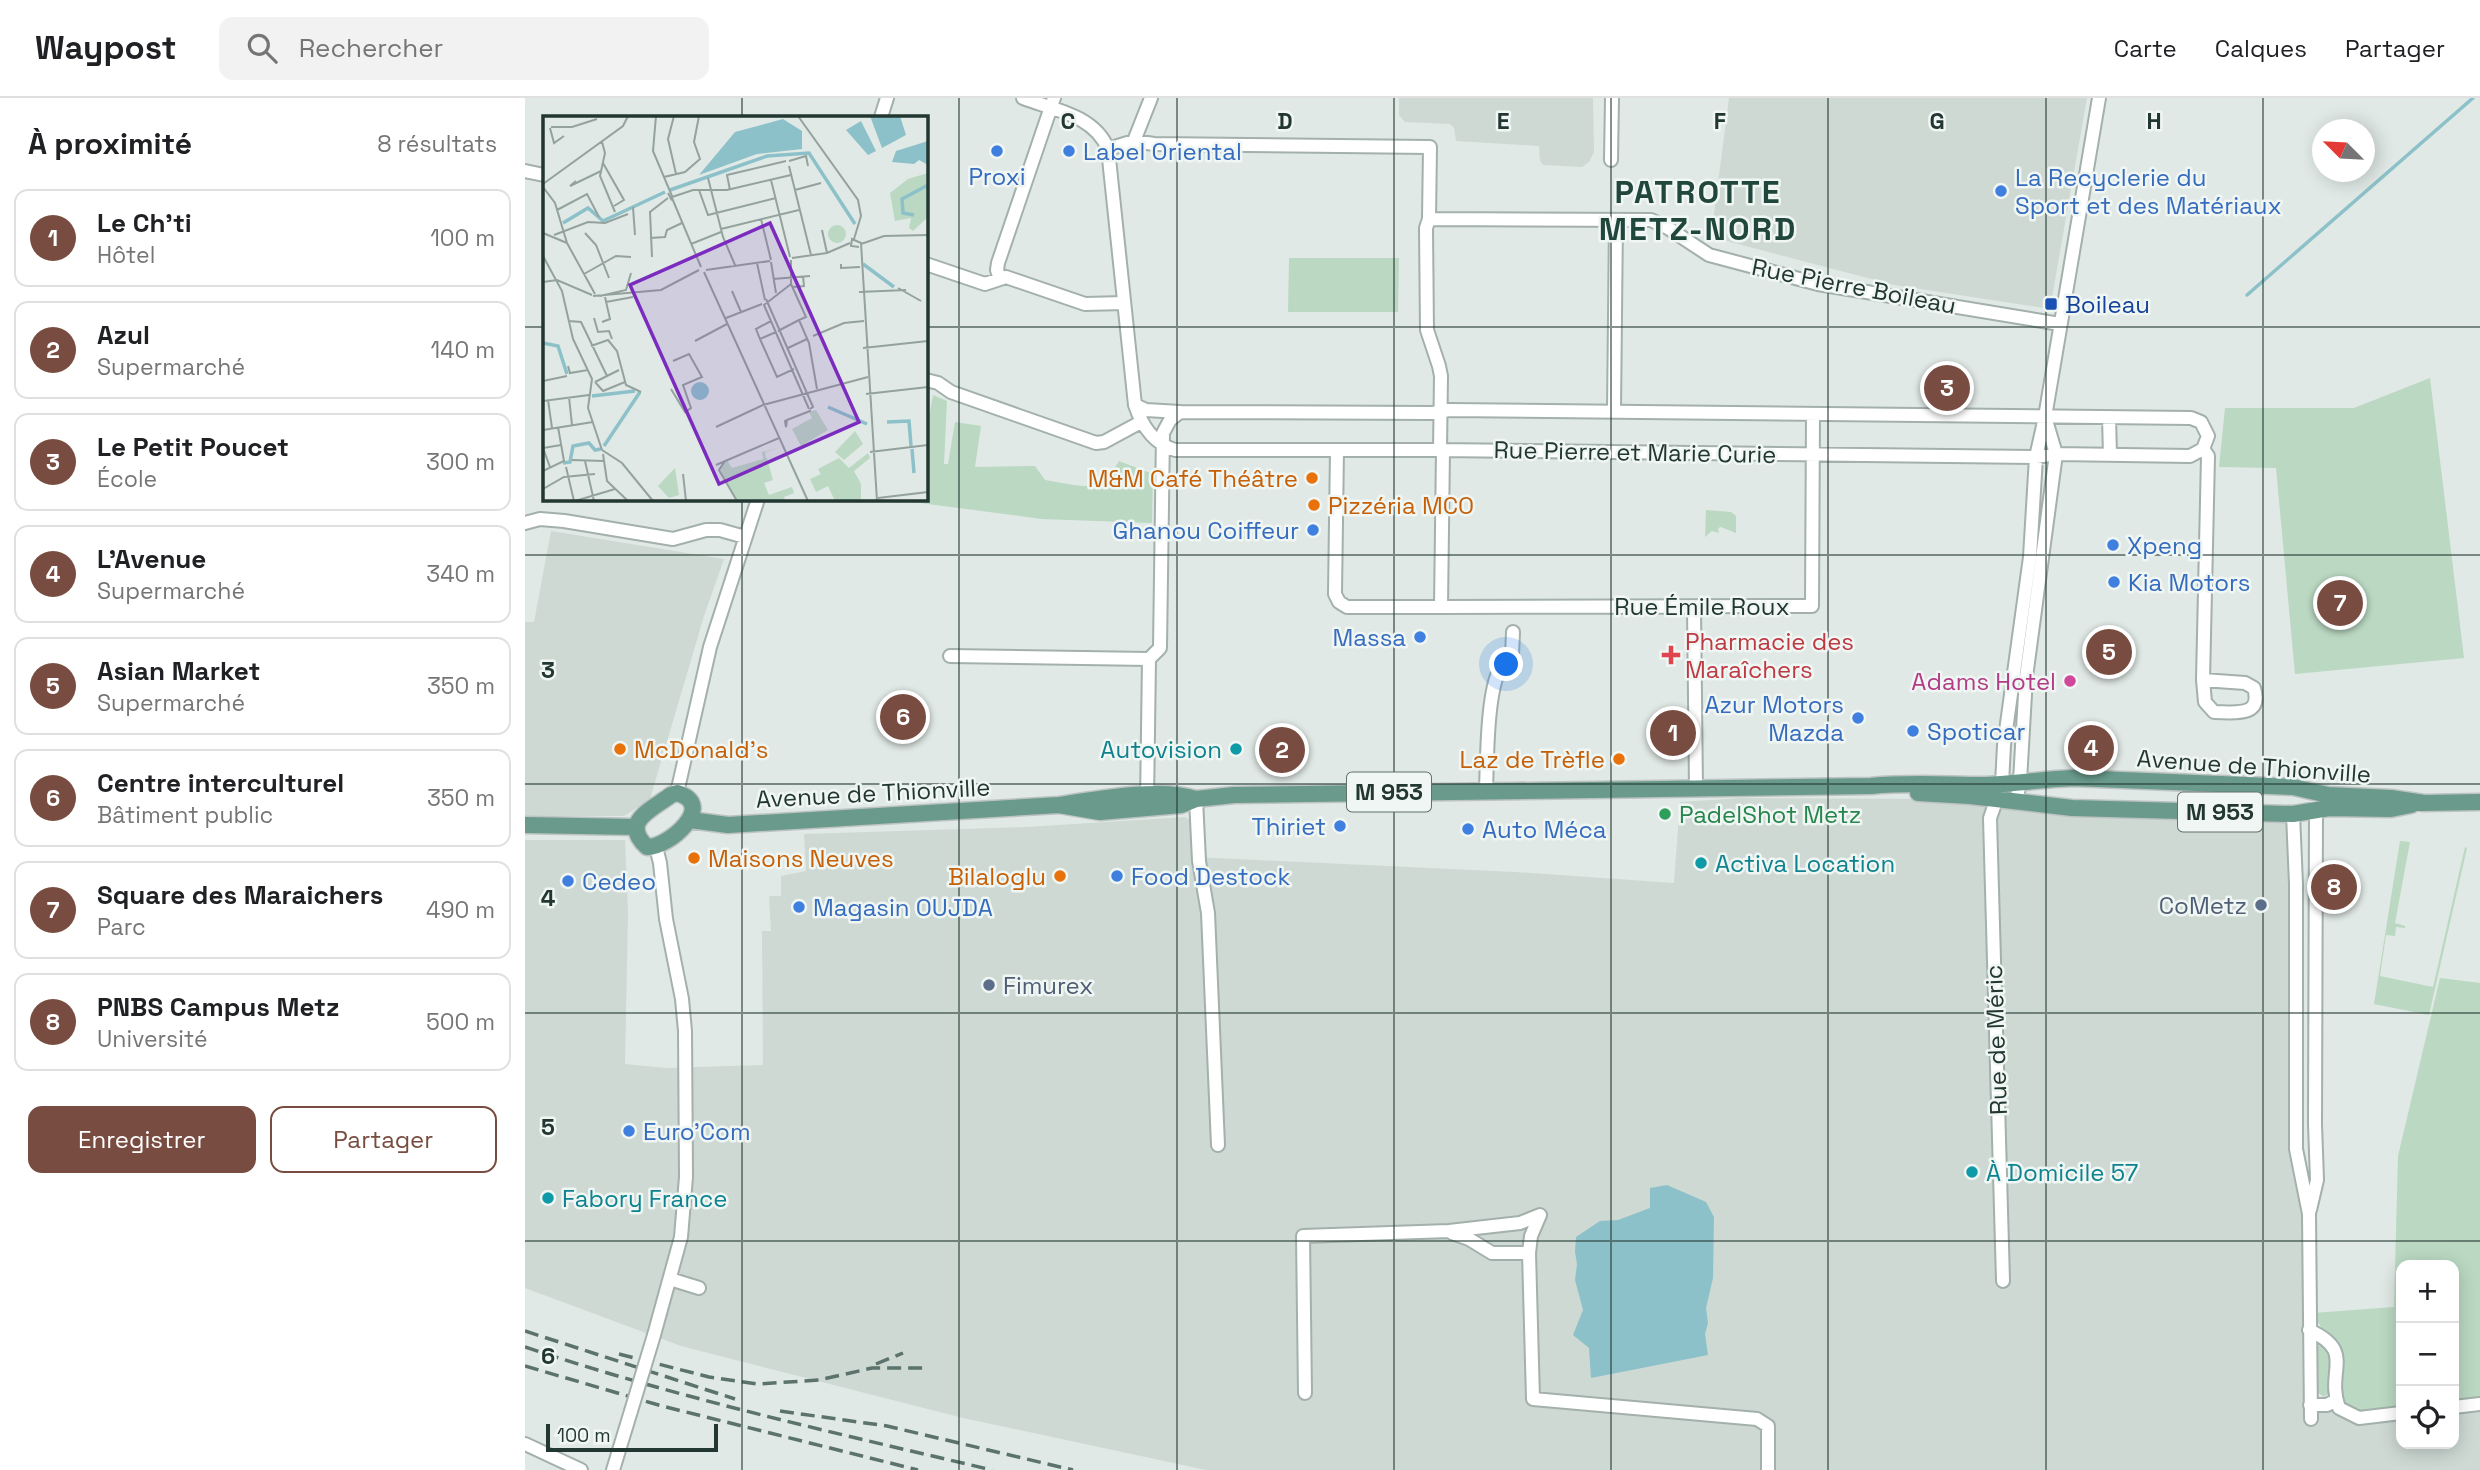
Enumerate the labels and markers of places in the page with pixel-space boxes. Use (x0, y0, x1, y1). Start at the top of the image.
place label: Label Oriental (1083, 136, 1242, 167)
marker: Proxi (989, 143, 1005, 159)
marker: Label Oriental (1061, 143, 1077, 159)
place label: Proxi (968, 161, 1026, 192)
place label: La Recyclerie du Sport et des Matériaux (2015, 162, 2282, 221)
marker: La Recyclerie du Sport et des Matériaux (1993, 183, 2009, 199)
place label: Boileau (2065, 289, 2150, 320)
marker: Boileau (2043, 296, 2059, 312)
pin: 3 (1924, 362, 1970, 414)
place label: M&M Café Théâtre (1088, 463, 1298, 494)
marker: M&M Café Théâtre (1304, 470, 1320, 486)
place label: Pizzéria MCO (1328, 490, 1474, 521)
marker: Pizzéria MCO (1306, 497, 1322, 513)
place label: Ghanou Coiffeur (1112, 515, 1299, 546)
marker: Ghanou Coiffeur (1305, 522, 1321, 538)
place label: Xpeng (2127, 530, 2202, 561)
marker: Xpeng (2105, 537, 2121, 553)
place label: Kia Motors (2128, 567, 2251, 598)
marker: Kia Motors (2106, 574, 2122, 590)
pin: 7 (2317, 577, 2363, 629)
place label: Massa (1333, 622, 1406, 653)
place label: Pharmacie des Maraîchers (1685, 626, 1854, 685)
pin: 5 (2086, 626, 2132, 678)
marker: Massa (1412, 629, 1428, 645)
marker: Pharmacie des Maraîchers (1663, 647, 1679, 663)
place label: Adams Hotel (1911, 666, 2056, 697)
marker: Adams Hotel (2062, 673, 2078, 689)
place label: Azur Motors Mazda (1704, 689, 1844, 748)
pin: 6 (880, 691, 926, 743)
pin: 1 (1650, 707, 1696, 759)
marker: Azur Motors Mazda (1850, 710, 1866, 726)
place label: Spoticar (1927, 716, 2026, 747)
pin: 4 (2068, 722, 2114, 774)
marker: Spoticar (1905, 723, 1921, 739)
pin: 2 (1259, 724, 1305, 776)
place label: McDonald's (634, 734, 768, 765)
place label: Autovision (1100, 734, 1222, 765)
marker: McDonald's (612, 741, 628, 757)
marker: Autovision (1228, 741, 1244, 757)
place label: Laz de Trèfle (1459, 744, 1605, 775)
marker: Laz de Trèfle (1611, 751, 1627, 767)
place label: PadelShot Metz (1679, 799, 1861, 830)
marker: PadelShot Metz (1657, 806, 1673, 822)
place label: Thiriet (1252, 811, 1326, 842)
place label: Auto Méca (1482, 814, 1607, 845)
marker: Thiriet (1332, 818, 1348, 834)
marker: Auto Méca (1460, 821, 1476, 837)
place label: Maisons Neuves (708, 843, 894, 874)
place label: Activa Location (1715, 848, 1895, 879)
marker: Maisons Neuves (686, 850, 702, 866)
marker: Activa Location (1693, 855, 1709, 871)
place label: Bilaloglu (948, 861, 1046, 892)
place label: Food Destock (1131, 861, 1290, 892)
pin: 8 (2311, 861, 2357, 913)
place label: Cedeo (582, 866, 656, 897)
marker: Bilaloglu (1052, 868, 1068, 884)
marker: Food Destock (1109, 868, 1125, 884)
marker: Cedeo (560, 873, 576, 889)
place label: CoMetz (2159, 890, 2247, 921)
place label: Magasin OUJDA (813, 892, 993, 923)
marker: CoMetz (2253, 897, 2269, 913)
marker: Magasin OUJDA (791, 899, 807, 915)
place label: Fimurex (1003, 970, 1093, 1001)
marker: Fimurex (981, 977, 997, 993)
place label: Euro'Com (643, 1116, 751, 1147)
marker: Euro'Com (621, 1123, 637, 1139)
place label: À Domicile 57 (1986, 1157, 2138, 1188)
marker: À Domicile 57 (1964, 1164, 1980, 1180)
place label: Fabory France (562, 1183, 727, 1214)
marker: Fabory France (540, 1190, 556, 1206)

